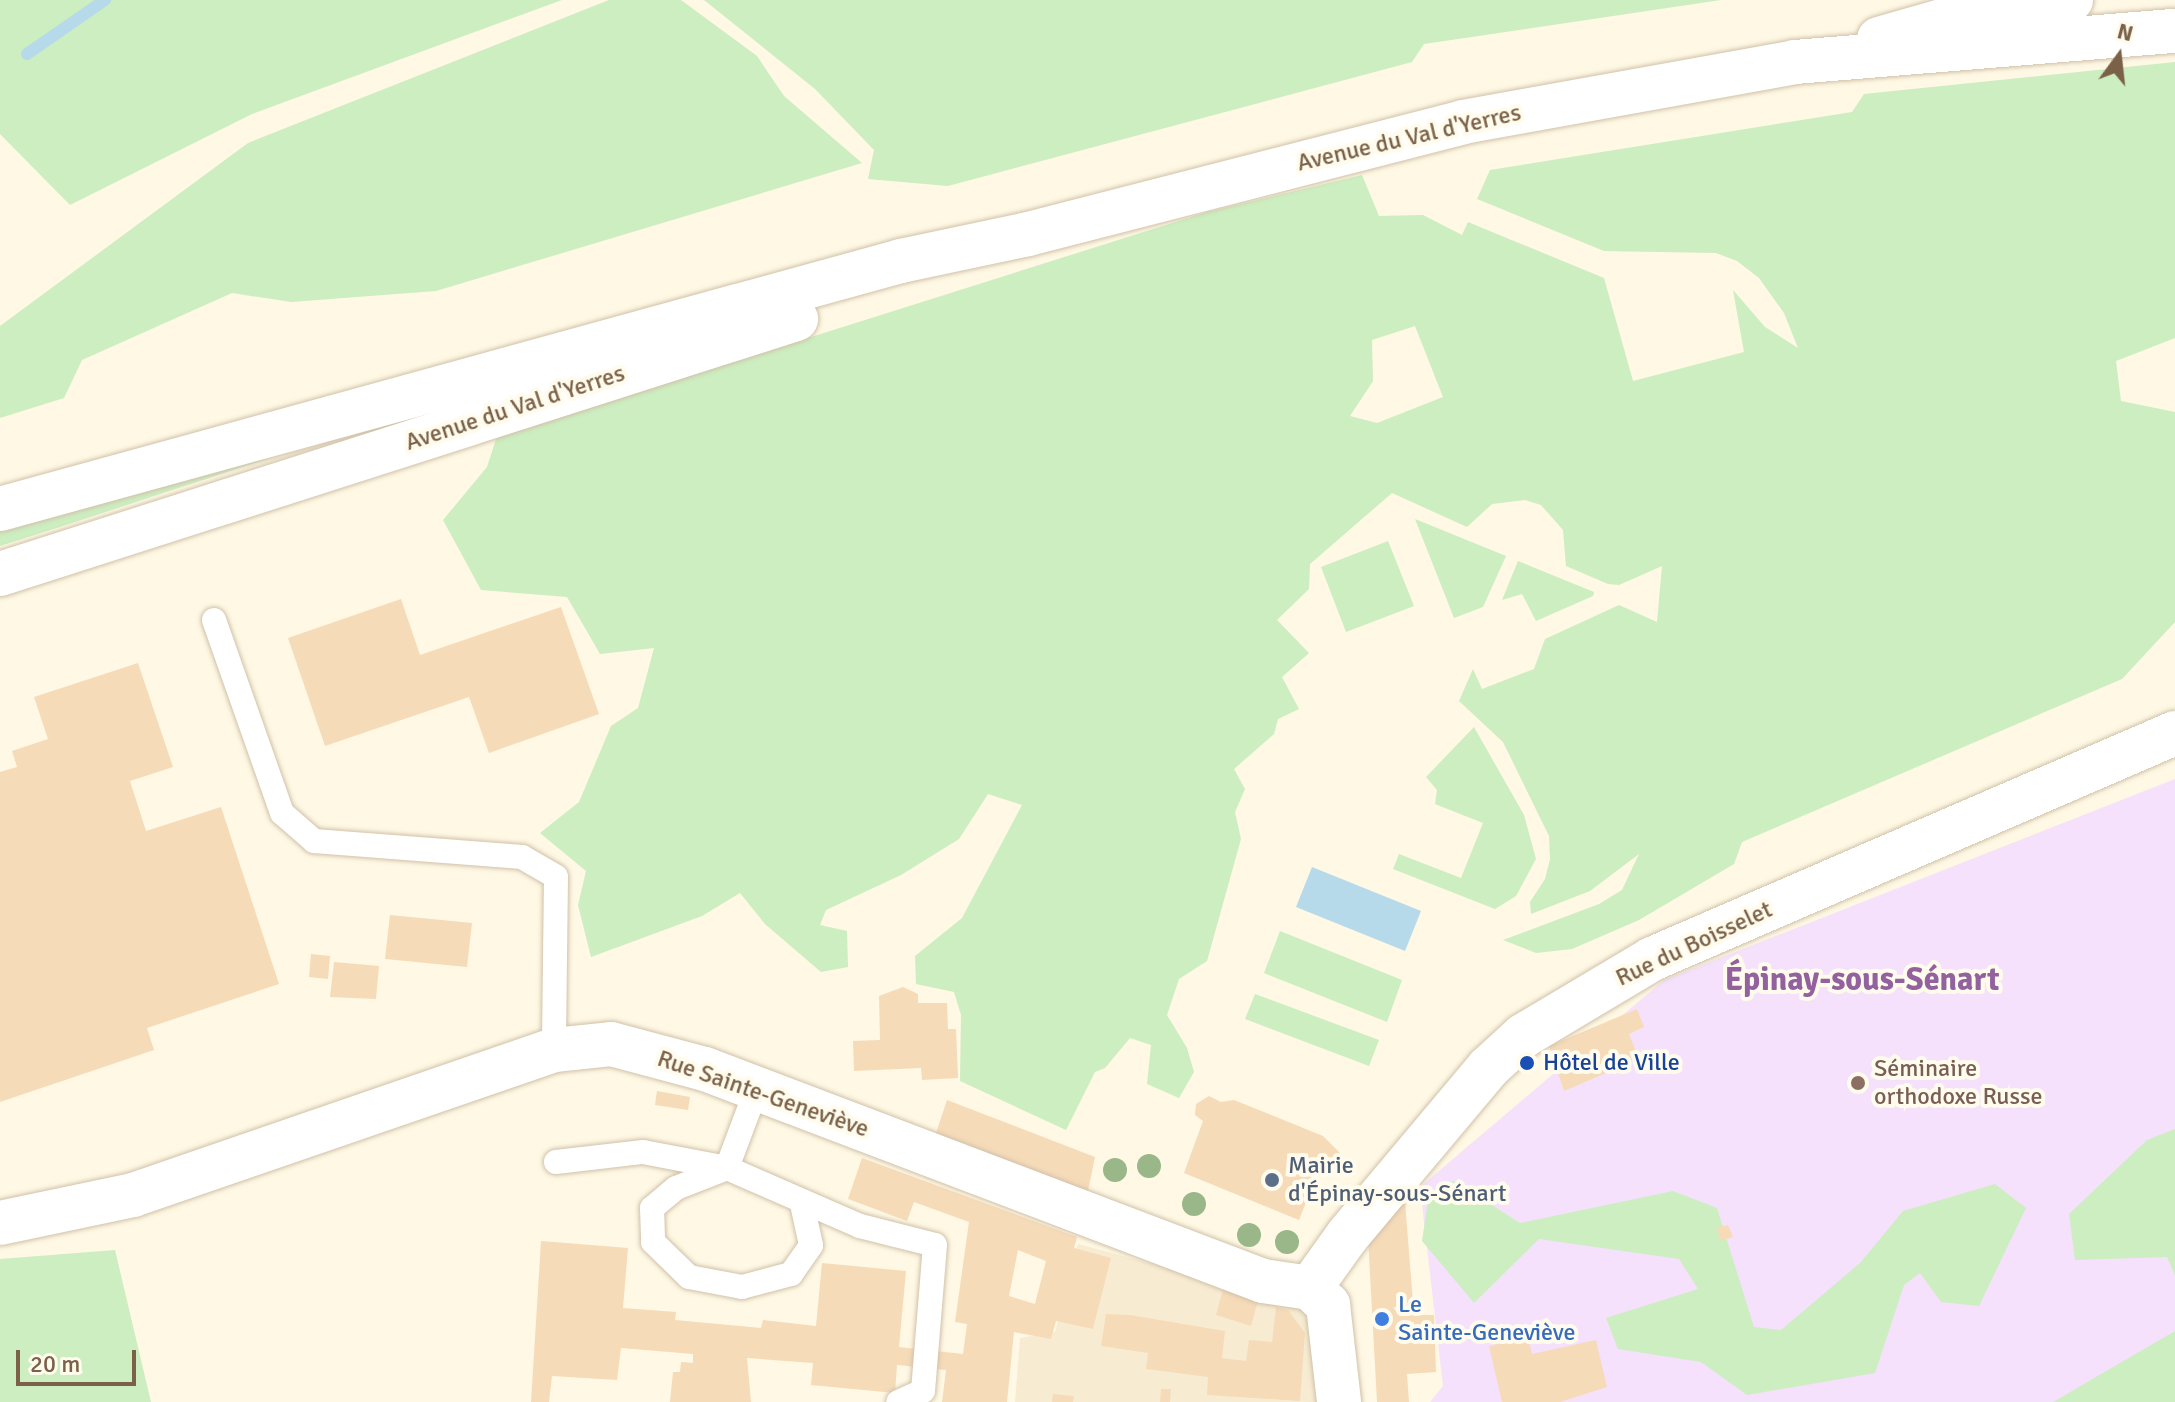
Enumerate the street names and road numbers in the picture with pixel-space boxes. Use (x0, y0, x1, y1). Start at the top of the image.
street label: Avenue du Val d'Yerres (1294, 98, 1524, 178)
street label: Avenue du Val d'Yerres (402, 359, 628, 457)
street label: Rue du Boisselet (1611, 895, 1777, 993)
street label: Rue Sainte-Geneviève (653, 1044, 873, 1144)

